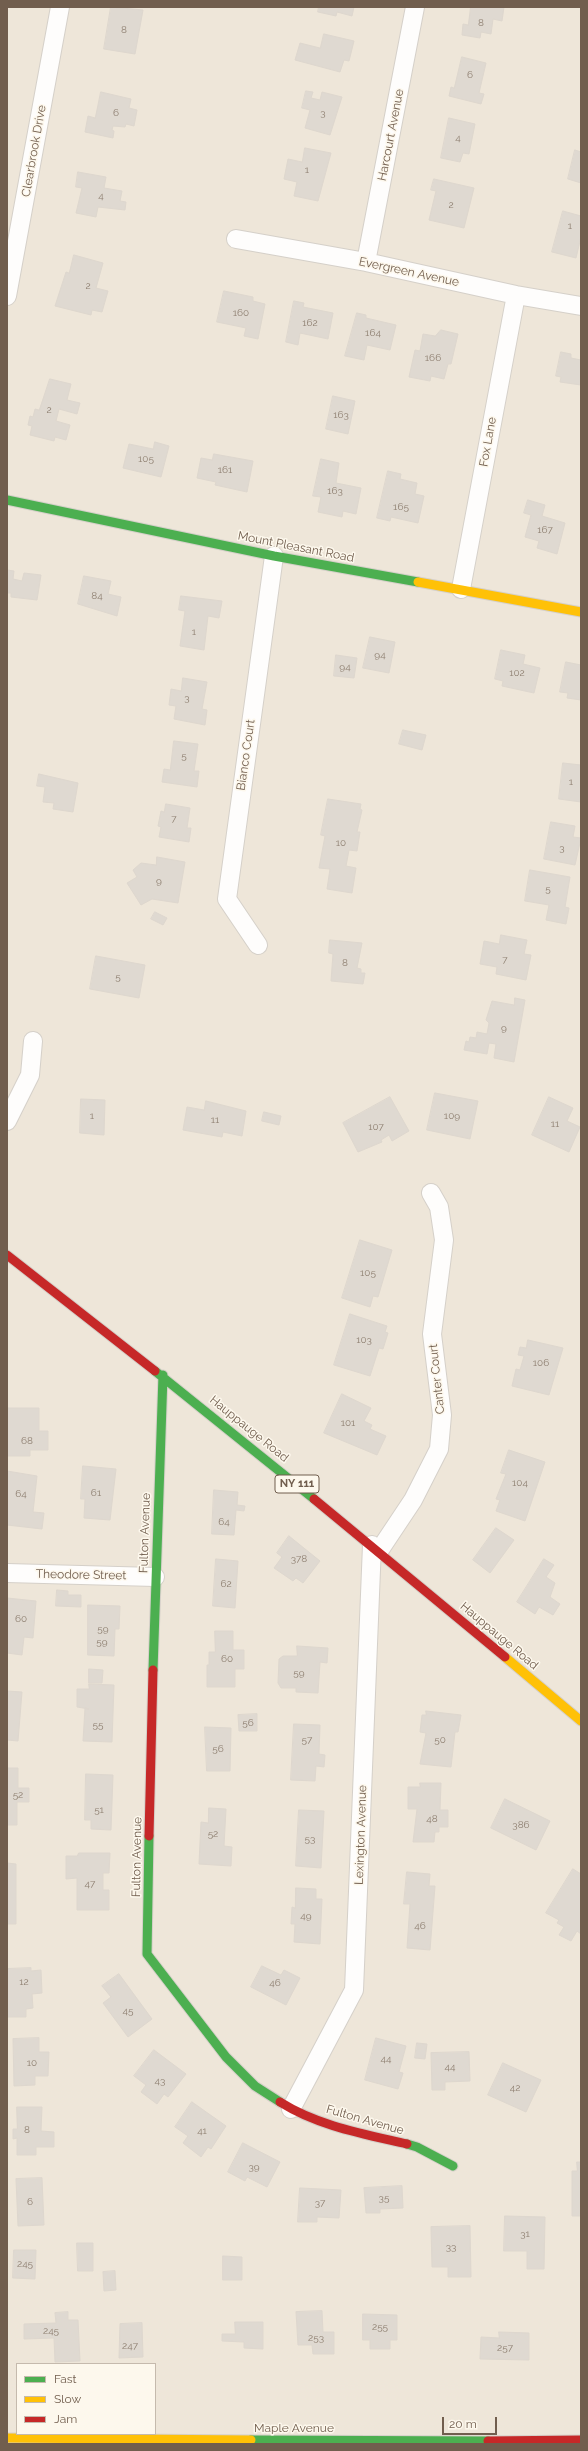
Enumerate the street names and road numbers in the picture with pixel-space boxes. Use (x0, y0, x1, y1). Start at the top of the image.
street label: Harcourt Avenue (375, 88, 407, 182)
street label: Clearbrook Drive (19, 104, 49, 198)
street label: Evergreen Avenue (358, 254, 460, 290)
street label: Fox Lane (477, 416, 499, 468)
street label: Mount Pleasant Road (237, 529, 355, 565)
street label: Bianco Court (234, 719, 258, 791)
street label: Canter Court (426, 1343, 448, 1415)
street label: Hauppauge Road (207, 1393, 291, 1465)
road number: NY 111 (275, 1475, 319, 1493)
street label: Fulton Avenue (136, 1493, 154, 1573)
street label: Theodore Street (36, 1567, 126, 1583)
street label: Hauppauge Road (457, 1599, 541, 1673)
street label: Lexington Avenue (352, 1785, 370, 1885)
street label: Fulton Avenue (129, 1817, 145, 1897)
street label: Fulton Avenue (324, 2102, 406, 2138)
street label: Maple Avenue (254, 2421, 334, 2435)

